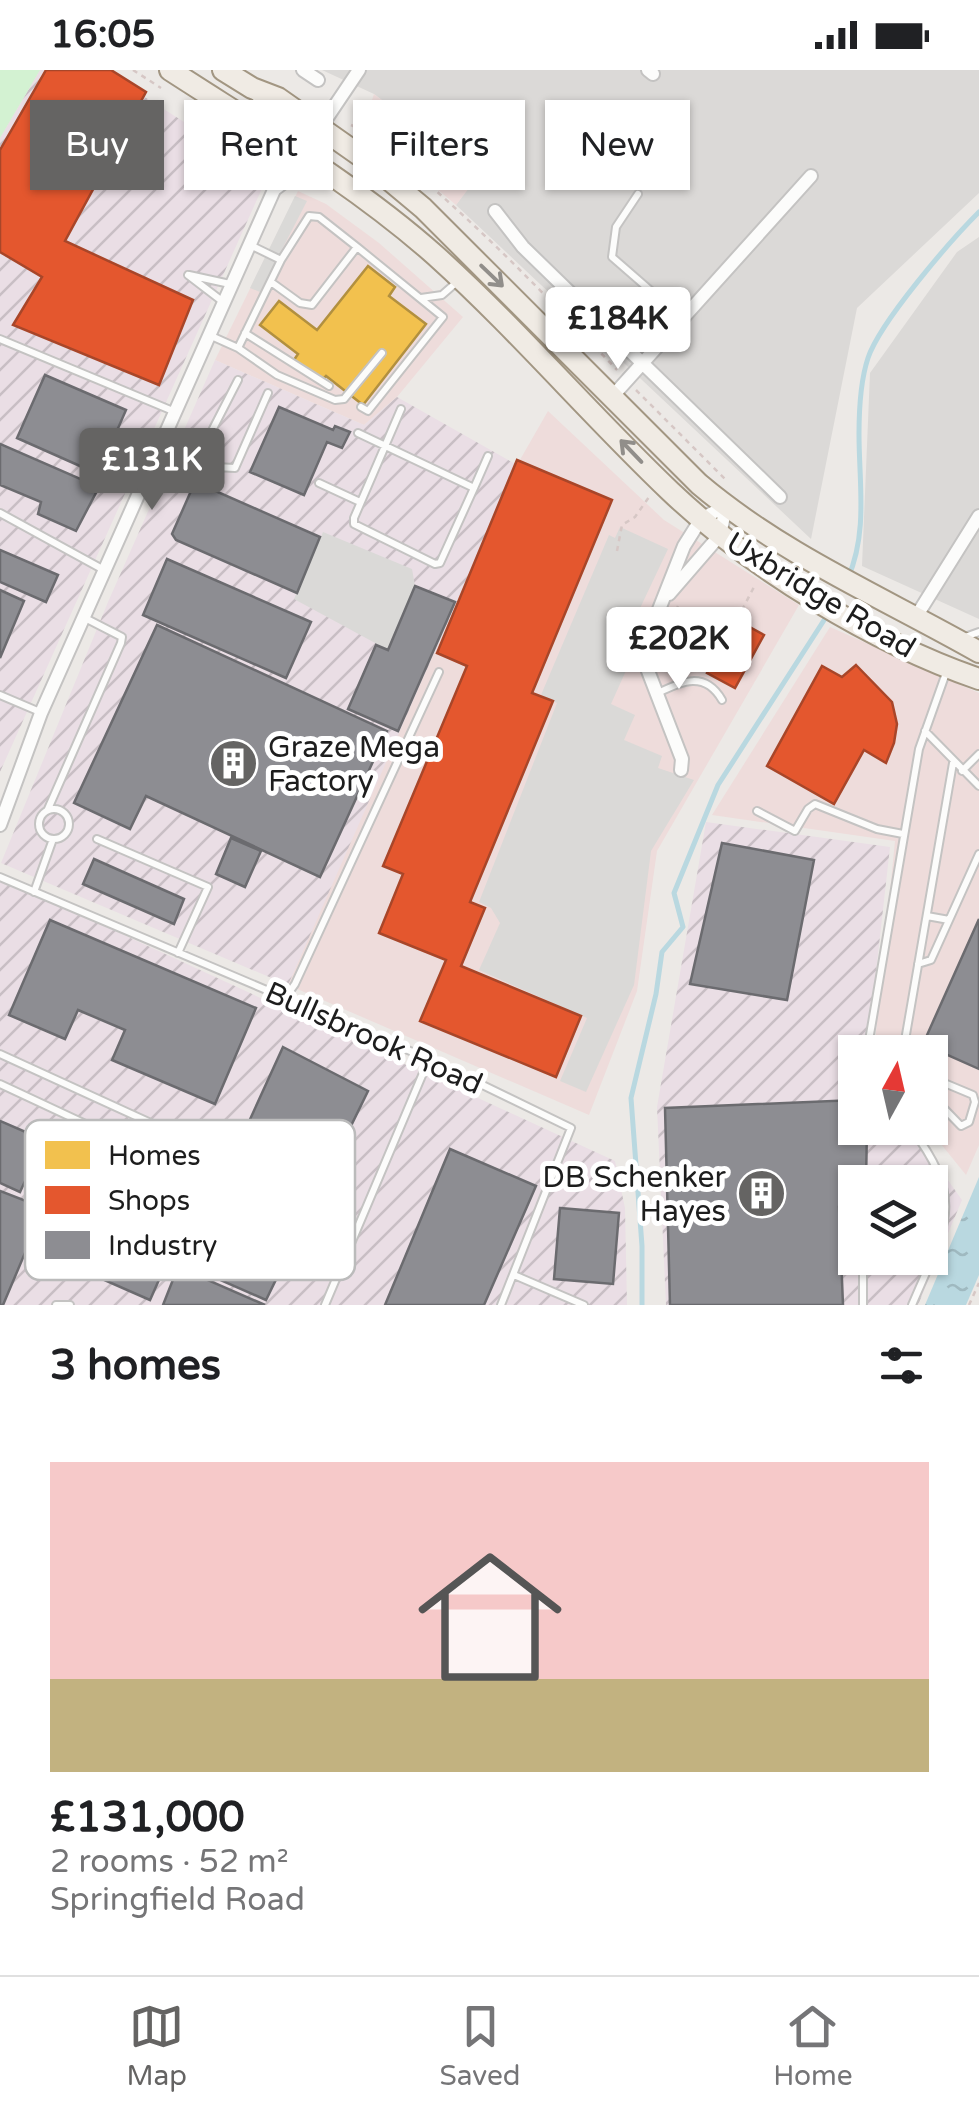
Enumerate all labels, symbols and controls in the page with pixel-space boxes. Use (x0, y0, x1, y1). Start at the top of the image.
text: 16:05 (50, 12, 155, 58)
chip: Buy (30, 100, 164, 190)
chip: Rent (184, 100, 333, 190)
chip: Filters (353, 100, 525, 190)
chip: New (545, 100, 690, 190)
one-way arrow (480, 264, 504, 288)
pin: £184K (548, 287, 688, 372)
text: £184K (567, 300, 669, 338)
pin: £131K (82, 428, 222, 513)
one-way arrow (619, 440, 643, 464)
text: £131K (101, 441, 203, 479)
street label: Uxbridge Road (719, 524, 922, 667)
pin: £202K (609, 607, 749, 692)
text: £202K (628, 620, 730, 658)
place label: Graze Mega Factory (268, 729, 440, 800)
building icon: Graze Mega Factory (207, 738, 259, 790)
street label: Bullsbrook Road (259, 974, 488, 1103)
north arrow (838, 1035, 948, 1145)
map controls (838, 1035, 948, 1275)
legend (25, 1120, 355, 1280)
text: Homes (108, 1139, 201, 1173)
place label: DB Schenker Hayes (542, 1159, 726, 1230)
button: layers (838, 1165, 948, 1275)
building icon: DB Schenker Hayes (735, 1168, 787, 1220)
text: Shops (108, 1184, 190, 1218)
text: Industry (108, 1229, 217, 1263)
icon: filters (874, 1338, 929, 1393)
text: 3 homes (50, 1340, 221, 1391)
icon: home (400, 1527, 580, 1707)
text: £131,000 (50, 1792, 245, 1843)
text: 2 rooms · 52 m² (50, 1843, 289, 1881)
text: Springfield Road (50, 1881, 305, 1919)
tab: Map (126, 1999, 187, 2093)
tab: Saved (440, 1999, 521, 2093)
tab: Home (773, 1999, 853, 2093)

